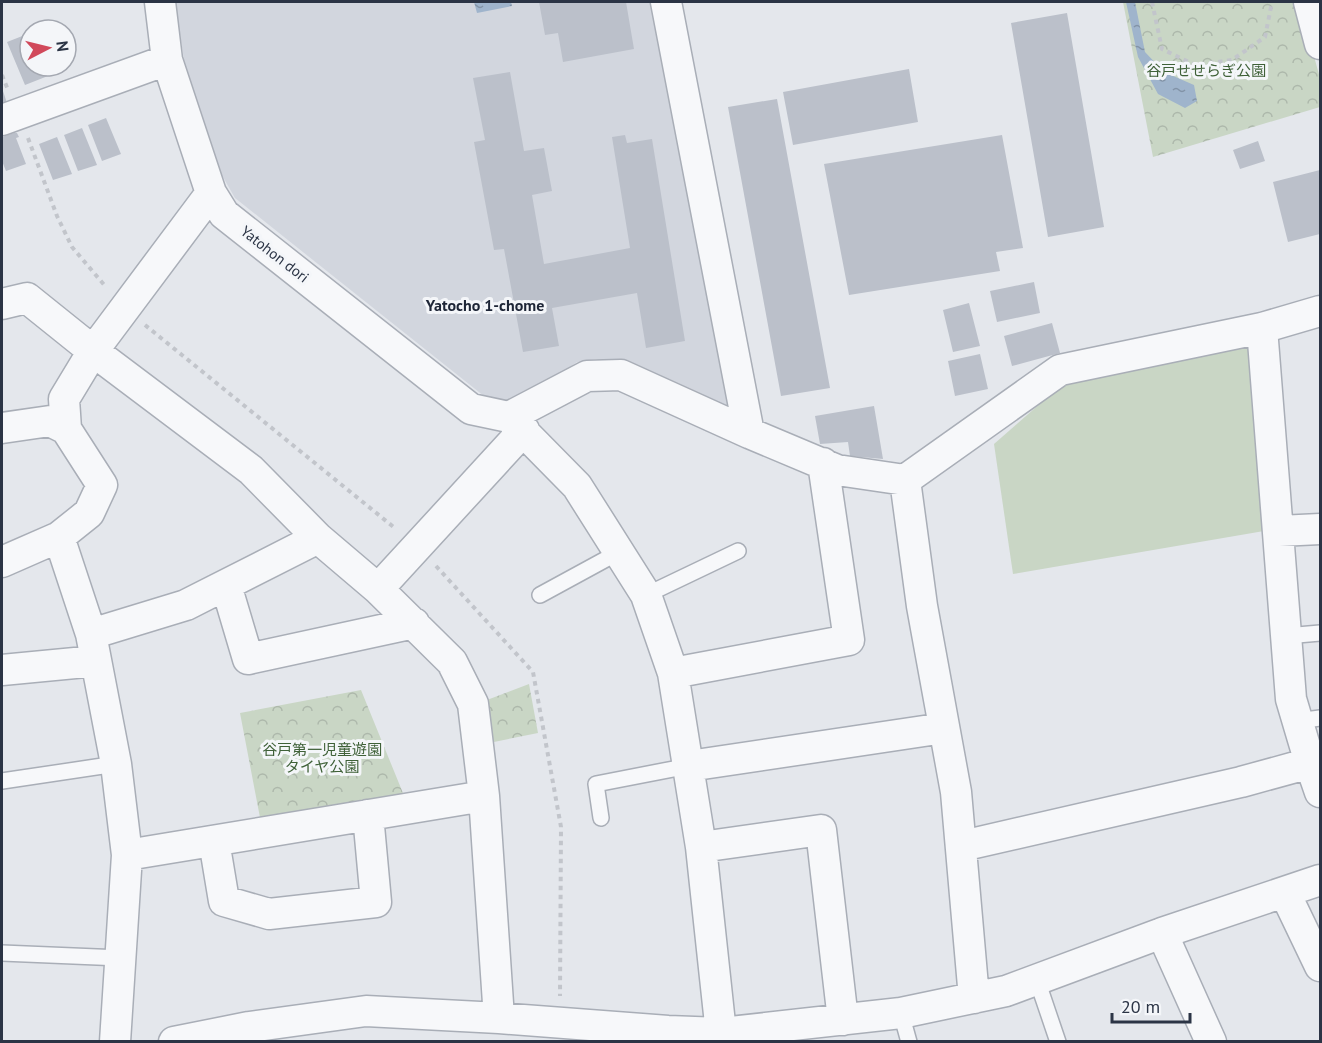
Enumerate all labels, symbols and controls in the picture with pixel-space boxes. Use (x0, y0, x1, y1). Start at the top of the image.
north arrow (18, 18, 78, 78)
text: N (52, 40, 73, 53)
park label: 谷戸せせらぎ公園 (1146, 61, 1266, 80)
street label: Yatohon dori (237, 221, 313, 287)
district label: Yatocho 1-chome (425, 295, 544, 315)
park label: 谷戸第一児童遊園 タイヤ公園 (262, 740, 382, 776)
scale bar (1112, 986, 1190, 1024)
text: 20 m (1121, 995, 1160, 1018)

